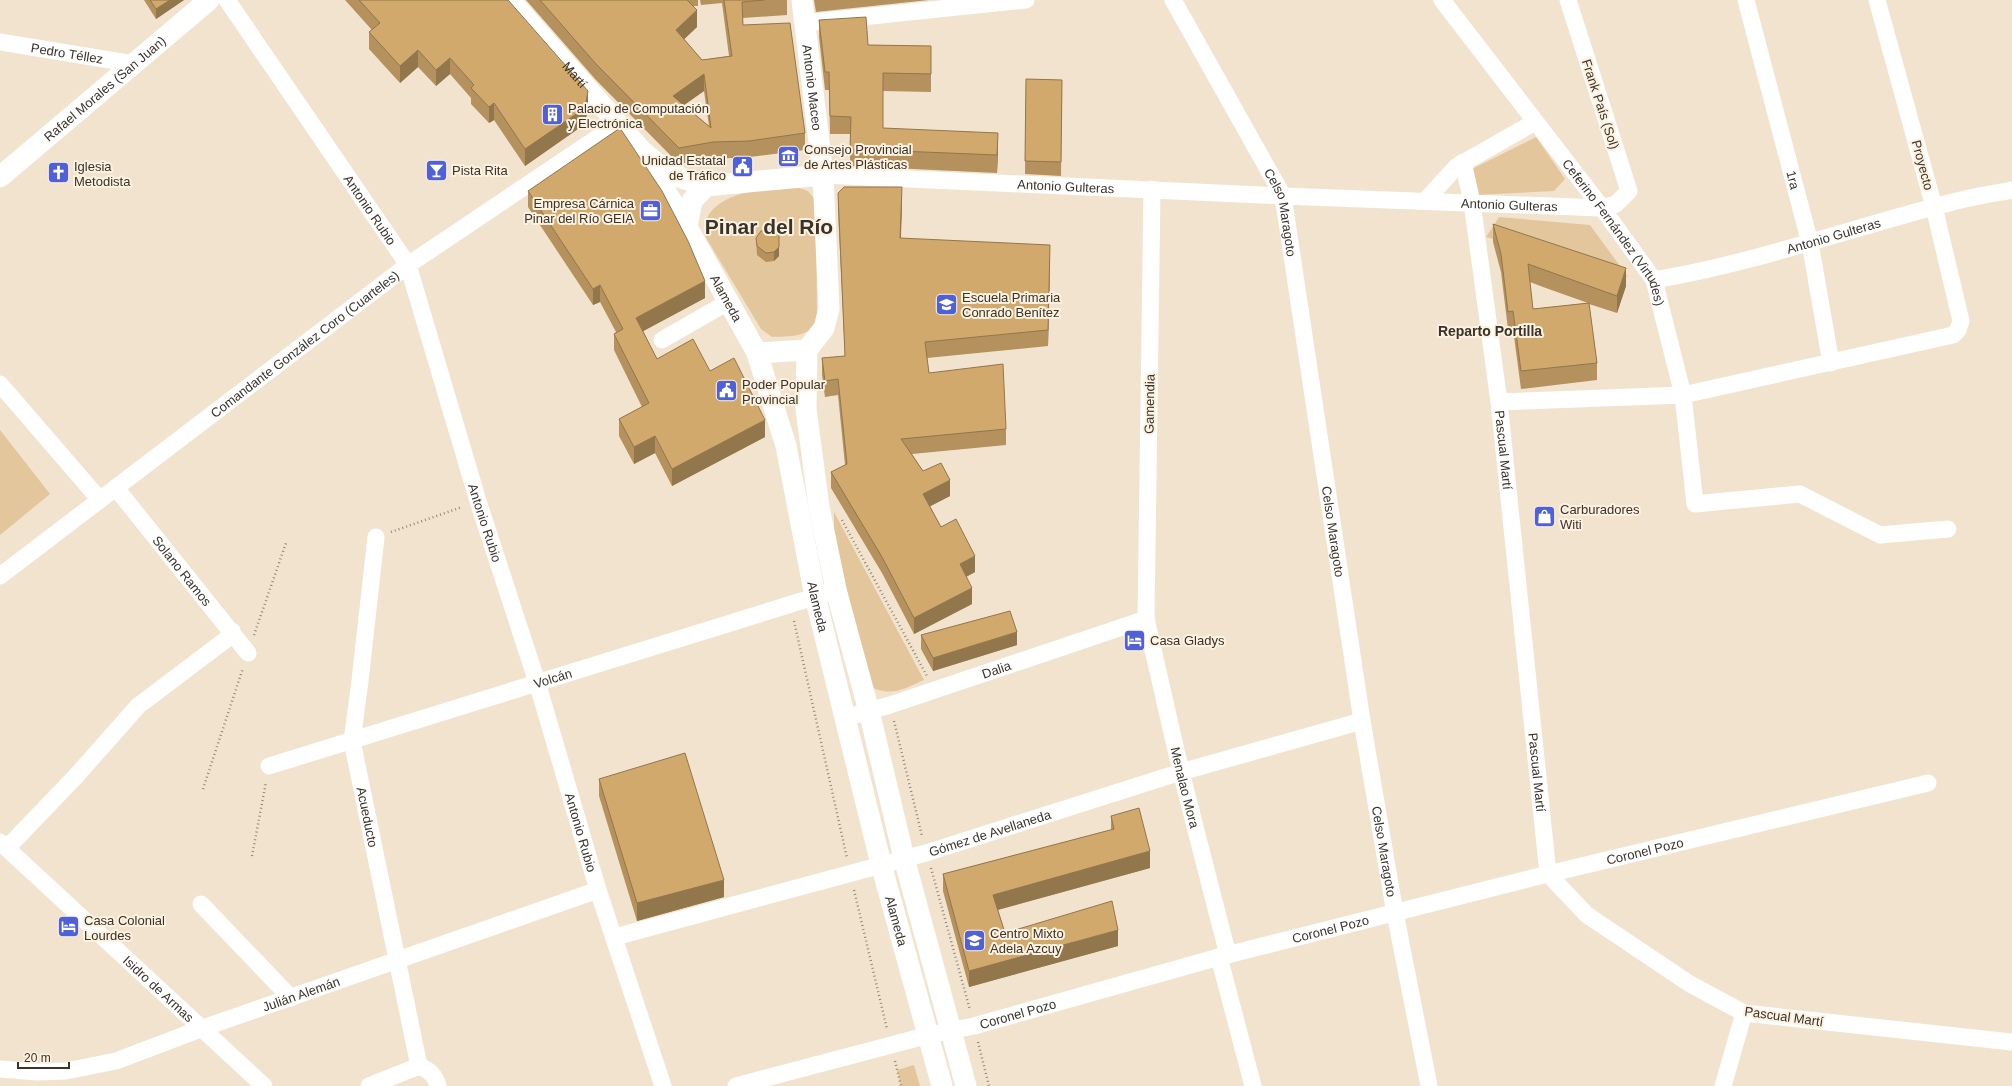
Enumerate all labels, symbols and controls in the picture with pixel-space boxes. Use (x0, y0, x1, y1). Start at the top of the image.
street label: Rafael Morales (San Juan) (41, 33, 169, 145)
street label: Pedro Téllez (30, 40, 104, 67)
street label: Antonio Maceo (799, 43, 825, 131)
street label: Frank País (Sol) (1579, 57, 1622, 151)
street label: Martí (559, 59, 590, 91)
place label: Palacio de Computación y Electrónica (568, 101, 709, 131)
building icon: Palacio de Computación y Electrónica (540, 102, 566, 128)
street label: Proyecto (1909, 138, 1936, 192)
place label: Consejo Provincial de Artes Plásticas (804, 142, 912, 172)
museum icon: Consejo Provincial de Artes Plásticas (775, 143, 801, 169)
place label: Unidad Estatal de Tráfico (641, 153, 726, 183)
public building icon: Unidad Estatal de Tráfico (729, 154, 755, 180)
street label: Ceferino Fernández (Virtudes) (1559, 156, 1667, 307)
bar icon: Pista Rita (423, 157, 449, 183)
place label: Iglesia Metodista (74, 159, 131, 189)
church icon: Iglesia Metodista (46, 160, 72, 186)
place label: Pista Rita (452, 163, 508, 178)
street label: Celso Maragoto (1261, 166, 1299, 258)
street label: 1ra (1783, 169, 1803, 192)
street label: Antonio Rubio (341, 172, 399, 248)
street label: Antonio Gulteras (1017, 177, 1115, 196)
place label: Empresa Cárnica Pinar del Río GEIA (524, 196, 635, 226)
street label: Antonio Gulteras (1461, 196, 1559, 214)
office icon: Empresa Cárnica Pinar del Río GEIA (637, 197, 663, 223)
district label: Pinar del Río (705, 215, 833, 238)
street label: Antonio Gulteras (1785, 215, 1883, 257)
street label: Comandante González Coro (Cuarteles) (208, 268, 402, 421)
street label: Alameda (707, 272, 745, 325)
place label: Escuela Primaria Conrado Benítez (962, 290, 1061, 320)
school or university icon: Escuela Primaria Conrado Benítez (933, 291, 959, 317)
district label: Reparto Portilla (1438, 323, 1542, 339)
street label: Gamendia (1141, 373, 1158, 434)
place label: Poder Popular Provincial (742, 377, 826, 407)
public building icon: Poder Popular Provincial (713, 378, 739, 404)
street label: Pascual Martí (1492, 410, 1515, 491)
street label: Antonio Rubio (465, 482, 504, 564)
street label: Celso Maragoto (1319, 485, 1347, 578)
place label: Carburadores Witi (1560, 502, 1640, 532)
shop icon: Carburadores Witi (1531, 503, 1557, 529)
street label: Solano Ramos (149, 533, 215, 609)
street label: Alameda (804, 580, 831, 634)
hotel icon: Casa Gladys (1122, 627, 1148, 653)
place label: Casa Gladys (1150, 633, 1225, 648)
street label: Dalia (980, 658, 1014, 682)
street label: Volcán (532, 666, 574, 691)
street label: Pascual Martí (1525, 732, 1549, 813)
street label: Menalao Mora (1167, 745, 1202, 831)
street label: Acueducto (354, 785, 381, 849)
street label: Antonio Rubio (562, 791, 599, 874)
street label: Celso Maragoto (1369, 805, 1399, 898)
street label: Gómez de Avellaneda (927, 807, 1053, 860)
street label: Coronel Pozo (1605, 835, 1685, 868)
street label: Alameda (882, 894, 910, 948)
street label: Coronel Pozo (1291, 912, 1371, 946)
place label: Casa Colonial Lourdes (84, 913, 165, 943)
hotel icon: Casa Colonial Lourdes (56, 914, 82, 940)
place label: Centro Mixto Adela Azcuy (990, 926, 1064, 956)
school or university icon: Centro Mixto Adela Azcuy (961, 927, 987, 953)
street label: Isidro de Armas (120, 953, 197, 1026)
street label: Julián Alemán (260, 974, 342, 1015)
street label: Coronel Pozo (978, 996, 1058, 1032)
street label: Pascual Martí (1744, 1004, 1825, 1030)
scale bar (18, 1044, 69, 1070)
text: 20 m (24, 1051, 51, 1065)

